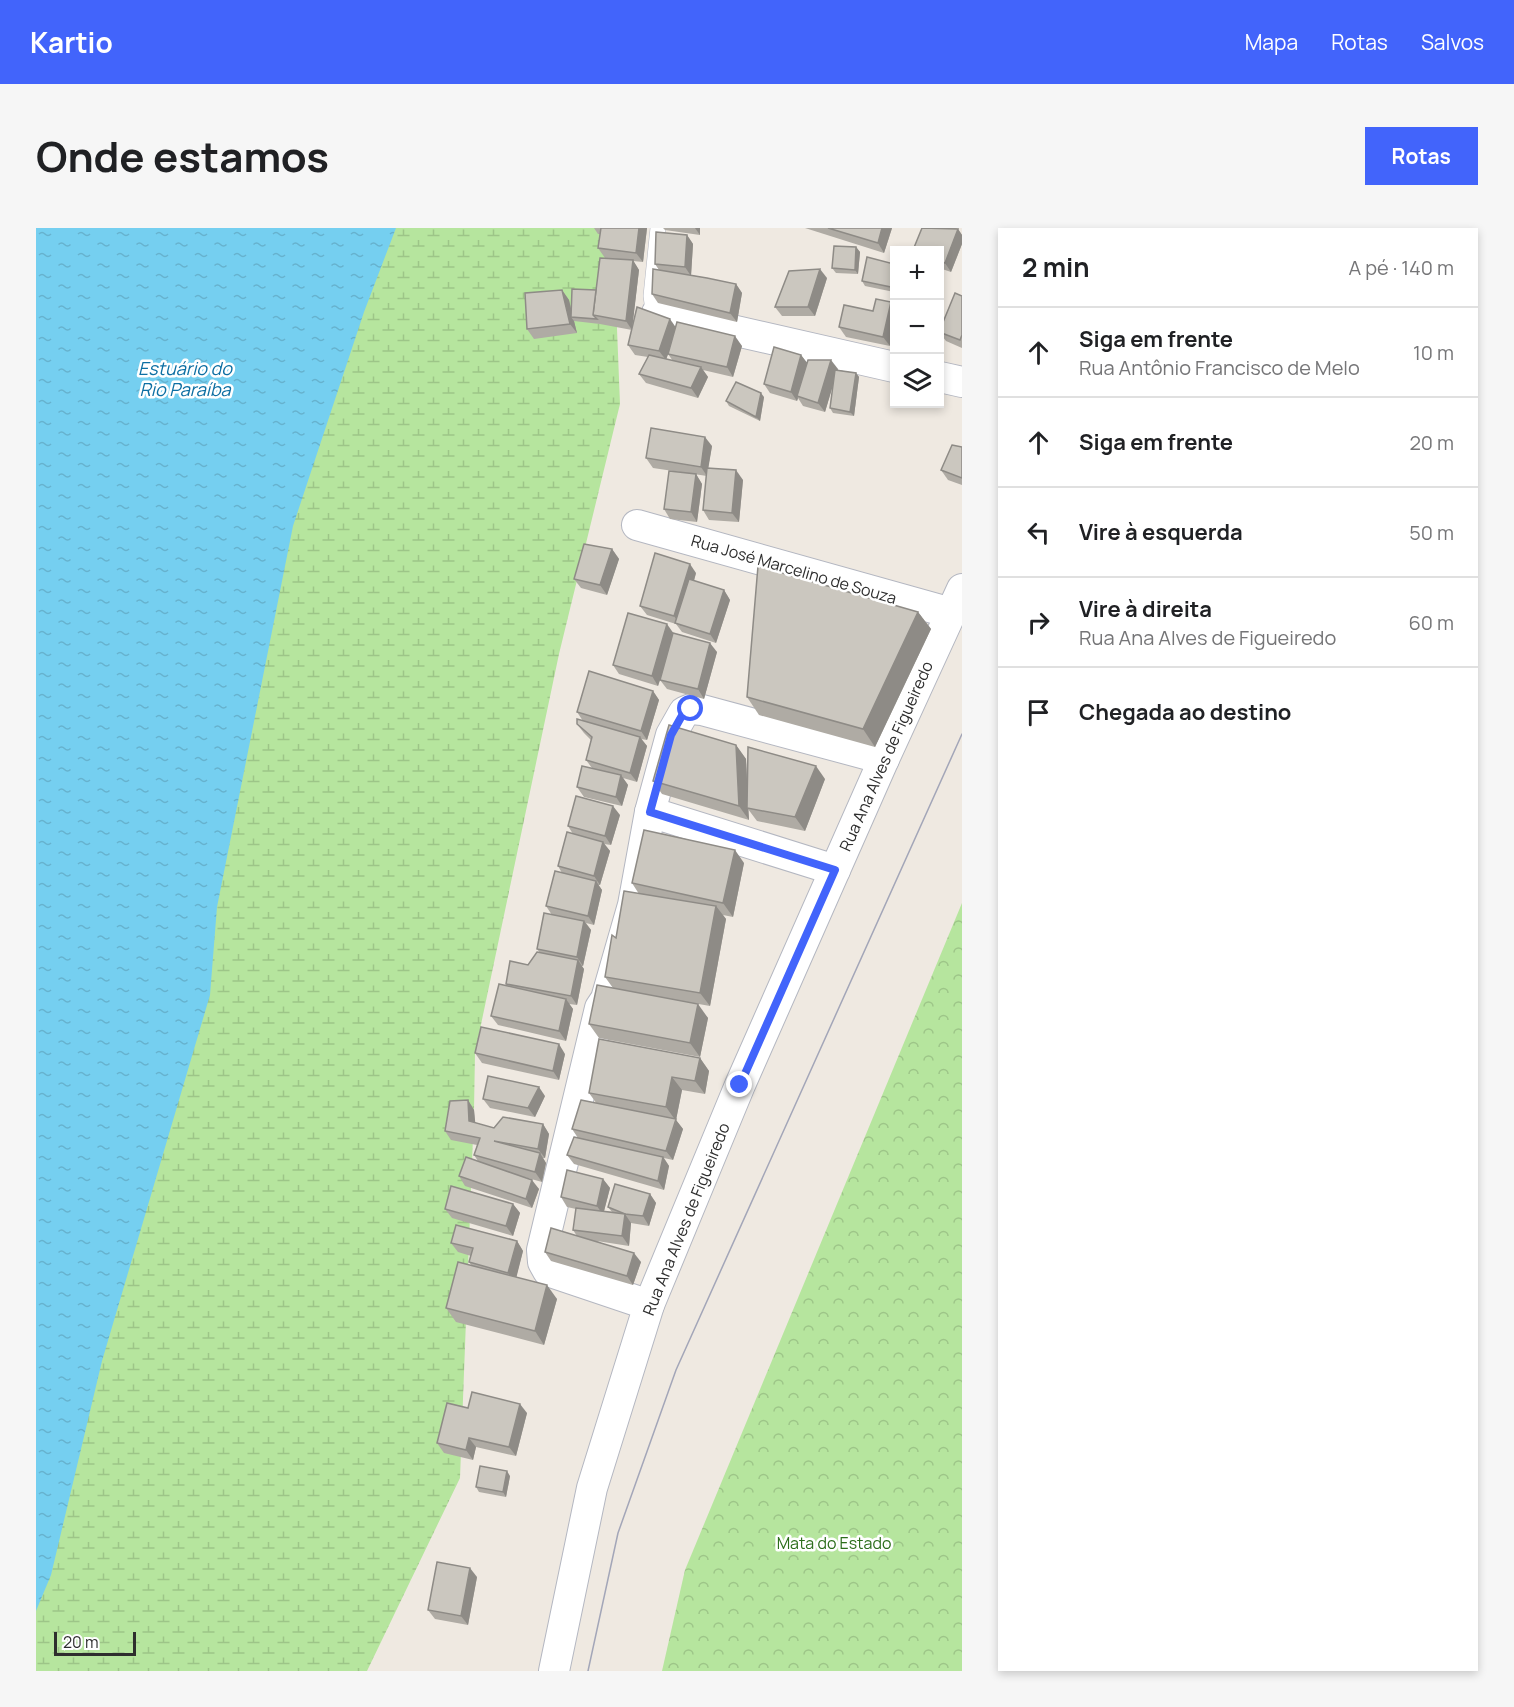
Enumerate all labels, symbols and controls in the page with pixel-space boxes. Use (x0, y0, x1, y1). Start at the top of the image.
text: Kartio (30, 23, 113, 61)
text: Mapa (1245, 28, 1298, 56)
text: Rotas (1331, 28, 1388, 56)
text: Salvos (1421, 28, 1484, 56)
text: Onde estamos (36, 127, 329, 185)
button: Rotas (1365, 127, 1478, 185)
map controls (890, 246, 944, 408)
button: + (890, 246, 944, 300)
text: 2 min (1022, 249, 1090, 285)
text: A pé · 140 m (1349, 254, 1454, 281)
button: − (890, 300, 944, 354)
text: Siga em frente (1079, 324, 1233, 354)
icon: ahead (1022, 336, 1055, 369)
text: 10 m (1413, 339, 1454, 366)
button: layers (890, 354, 944, 408)
text: Rua Antônio Francisco de Melo (1079, 354, 1360, 381)
water label: Estuário do Rio Paraíba (138, 356, 233, 401)
icon: ahead (1022, 426, 1055, 459)
text: Siga em frente (1079, 427, 1233, 457)
text: 20 m (1409, 429, 1454, 456)
icon: left (1022, 516, 1055, 549)
text: Vire à esquerda (1079, 517, 1243, 547)
text: 50 m (1409, 519, 1454, 546)
street label: Rua José Marcelino de Souza (689, 529, 899, 609)
text: Vire à direita (1079, 594, 1212, 624)
icon: right (1022, 606, 1055, 639)
text: 60 m (1408, 609, 1454, 636)
text: Rua Ana Alves de Figueiredo (1079, 624, 1336, 651)
street label: Rua Ana Alves de Figueiredo (834, 658, 938, 854)
route start (677, 695, 703, 721)
icon: arrive (1022, 696, 1055, 729)
text: Chegada ao destino (1079, 697, 1291, 727)
route end (726, 1071, 752, 1097)
street label: Rua Ana Alves de Figueiredo (637, 1119, 735, 1319)
park label: Mata do Estado (777, 1532, 891, 1554)
scale bar (54, 1629, 136, 1656)
text: 20 m (63, 1631, 99, 1653)

